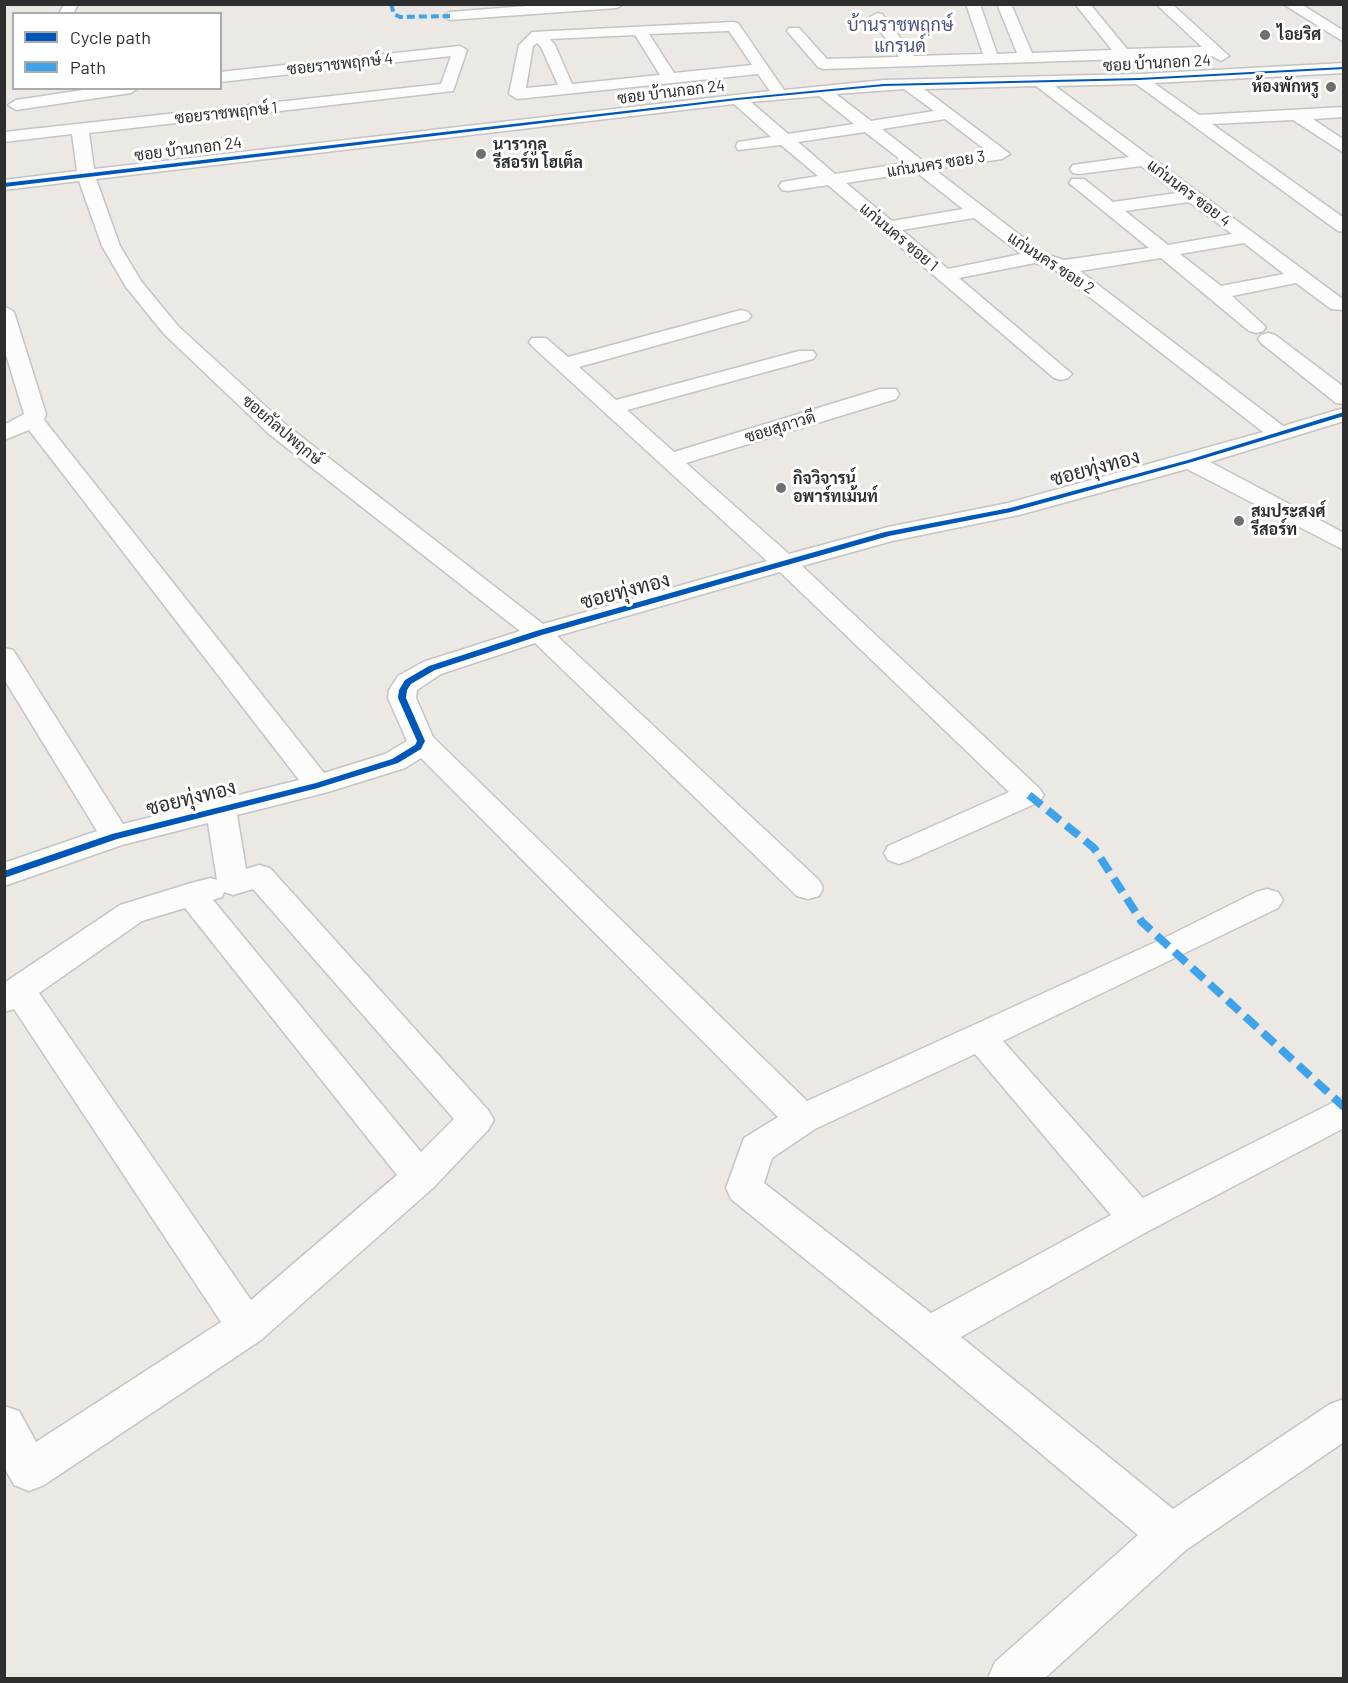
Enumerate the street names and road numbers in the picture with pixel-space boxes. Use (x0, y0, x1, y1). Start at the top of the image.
street label: ซอยราชพฤกษ์ 4 (286, 49, 394, 79)
street label: ซอย บ้านกอก 24 (1102, 51, 1212, 75)
street label: ซอย บ้านกอก 24 (616, 76, 726, 108)
street label: ซอยราชพฤกษ์ 1 (174, 98, 278, 128)
street label: ซอย บ้านกอก 24 (133, 133, 243, 165)
street label: แก่นนคร ซอย 3 (885, 147, 987, 181)
street label: แก่นนคร ซอย 4 (1143, 155, 1235, 231)
street label: แก่นนคร ซอย 1 (856, 199, 942, 275)
street label: แก่นนคร ซอย 2 (1004, 228, 1098, 298)
street label: ซอยกัลปพฤกษ์ (238, 391, 326, 469)
street label: ซอยสุภาวดี (742, 407, 818, 447)
street label: ซอยทุ่งทอง (1048, 445, 1142, 491)
street label: ซอยทุ่งทอง (578, 568, 672, 614)
street label: ซอยทุ่งทอง (144, 775, 238, 821)

